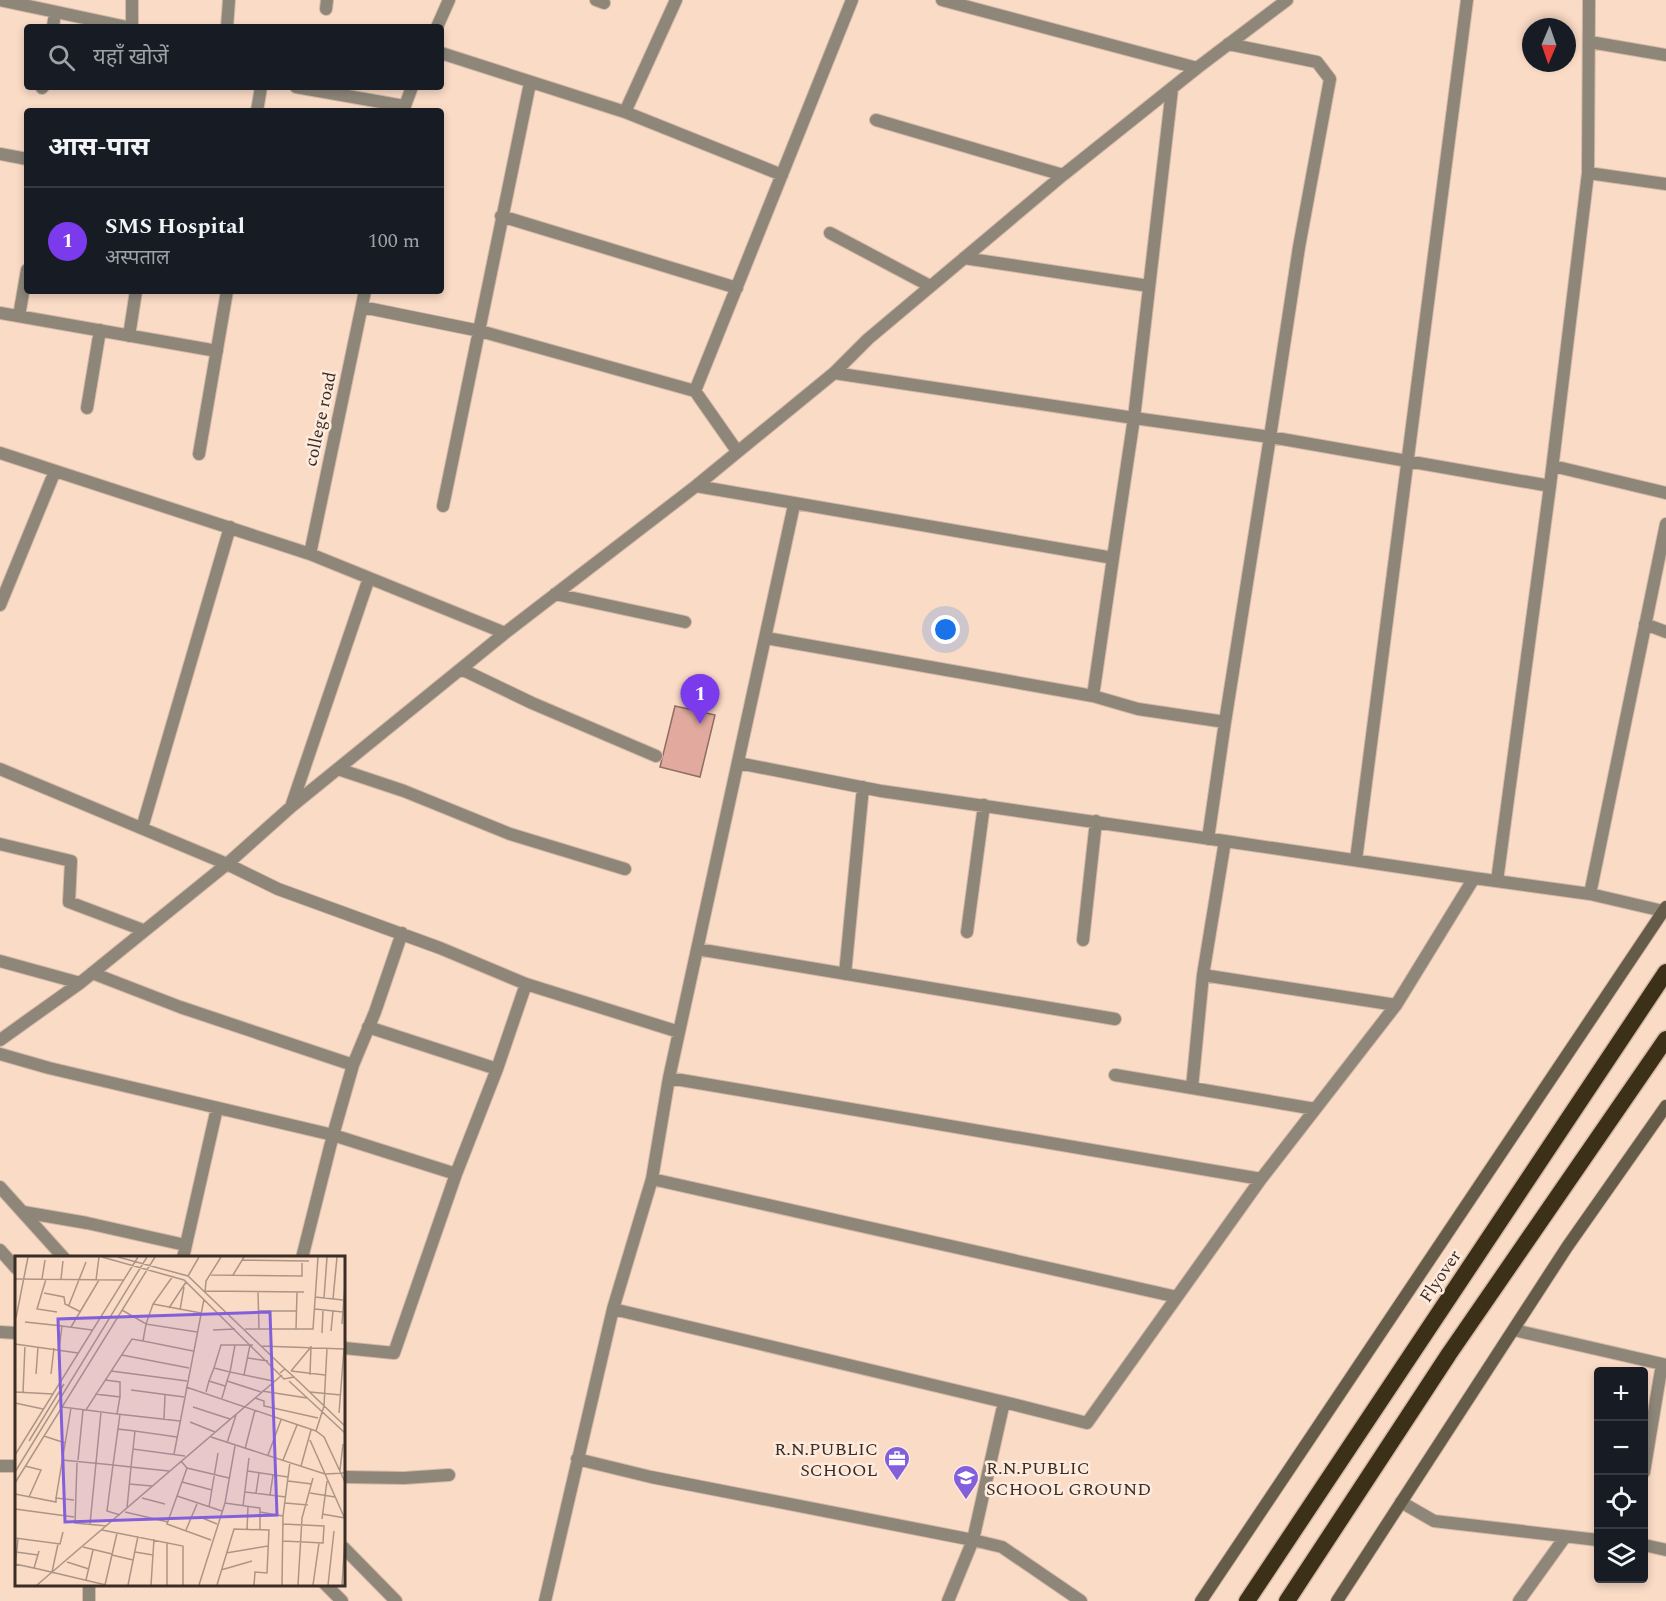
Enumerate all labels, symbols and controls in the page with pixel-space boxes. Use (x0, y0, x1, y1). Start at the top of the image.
north arrow (1522, 18, 1576, 72)
search box (24, 24, 444, 90)
icon: search (45, 41, 78, 74)
text: यहाँ खोजें (93, 41, 169, 74)
text: आस-पास (48, 127, 149, 167)
text: SMS Hospital (105, 210, 245, 243)
text: 1 (62, 226, 73, 256)
text: 100 m (368, 226, 420, 256)
text: अस्पताल (105, 243, 170, 273)
street label: college road (297, 369, 344, 469)
your location (931, 615, 960, 644)
pin: 1 (680, 674, 720, 724)
street label: Flyover (1413, 1244, 1468, 1308)
inset map (15, 1256, 345, 1586)
map controls (1594, 1367, 1648, 1583)
button: + (1594, 1367, 1648, 1421)
button: − (1594, 1421, 1648, 1475)
place label: R.N.PUBLIC SCHOOL (774, 1436, 878, 1484)
office icon: R.N.PUBLIC SCHOOL (882, 1444, 912, 1482)
place label: R.N.PUBLIC SCHOOL GROUND (986, 1455, 1151, 1503)
school or university icon: R.N.PUBLIC SCHOOL GROUND (951, 1463, 981, 1501)
button: locate (1594, 1475, 1648, 1529)
button: layers (1594, 1529, 1648, 1583)

